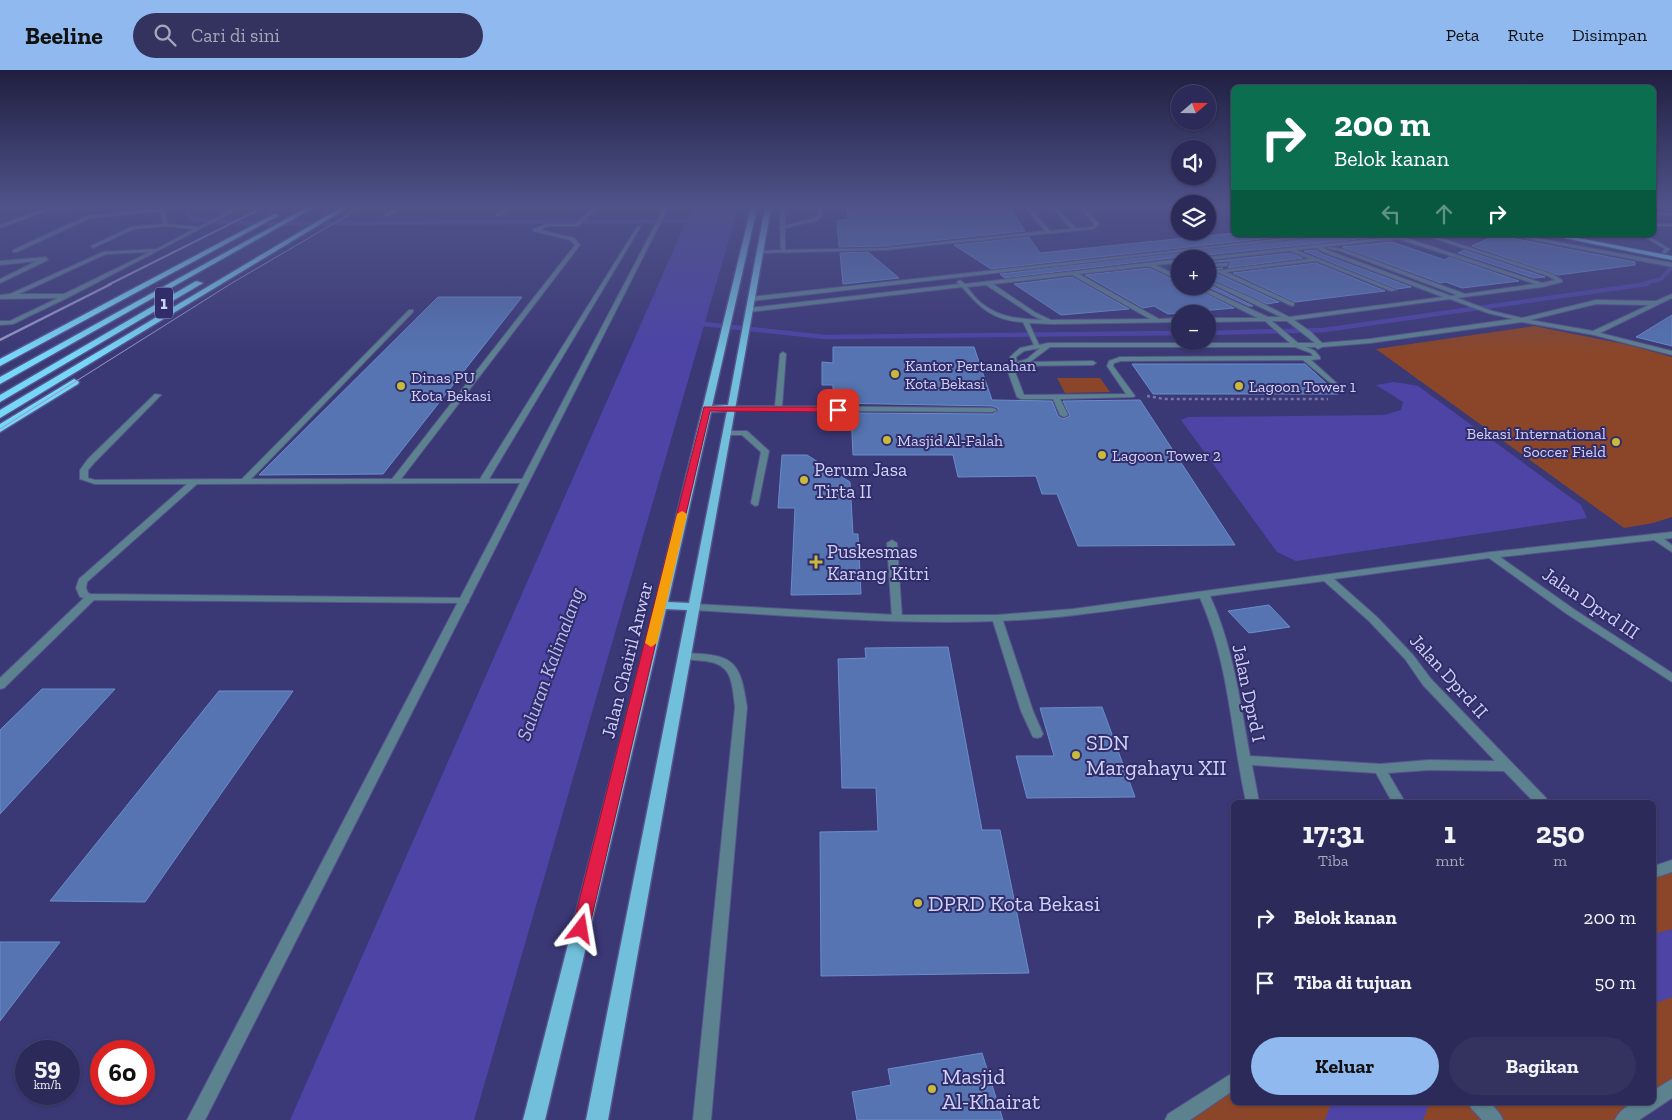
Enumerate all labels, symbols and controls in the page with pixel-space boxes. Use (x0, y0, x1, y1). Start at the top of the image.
search box (133, 13, 483, 58)
text: Beeline (25, 21, 103, 50)
icon: search (151, 21, 179, 49)
text: Cari di sini (191, 24, 280, 47)
text: Peta (1446, 24, 1480, 46)
text: Rute (1508, 24, 1544, 46)
text: Disimpan (1572, 24, 1647, 46)
north arrow (1171, 85, 1216, 130)
map controls (1171, 85, 1216, 350)
text: 200 m (1334, 103, 1430, 145)
icon: right (1251, 105, 1316, 170)
button: sound (1171, 140, 1216, 185)
text: Belok kanan (1334, 145, 1449, 172)
button: layers (1171, 195, 1216, 240)
icon: left (1377, 200, 1405, 228)
icon: ahead (1430, 200, 1458, 228)
icon: right (1483, 200, 1511, 228)
button: + (1171, 250, 1216, 295)
road number: 1 (155, 288, 173, 318)
button: − (1171, 305, 1216, 350)
place label: Kantor Pertanahan Kota Bekasi (905, 356, 1037, 393)
place label: Dinas PU Kota Bekasi (411, 368, 492, 405)
marker: Kantor Pertanahan Kota Bekasi (889, 368, 901, 380)
place label: Lagoon Tower 1 (1249, 377, 1356, 396)
marker: Dinas PU Kota Bekasi (395, 380, 407, 392)
marker: Lagoon Tower 1 (1233, 380, 1245, 392)
pin (817, 389, 859, 431)
icon: arrive (824, 396, 852, 424)
place label: Bekasi International Soccer Field (1466, 424, 1606, 461)
place label: Masjid Al-Falah (897, 431, 1003, 450)
marker: Masjid Al-Falah (881, 434, 893, 446)
marker: Bekasi International Soccer Field (1610, 436, 1622, 448)
place label: Lagoon Tower 2 (1112, 446, 1221, 465)
marker: Lagoon Tower 2 (1096, 449, 1108, 461)
place label: Perum Jasa Tirta II (814, 458, 907, 503)
marker: Perum Jasa Tirta II (798, 474, 810, 486)
place label: Puskesmas Karang Kitri (827, 540, 929, 585)
marker: Puskesmas Karang Kitri (809, 555, 823, 569)
street label: Jalan Dprd III (1538, 562, 1644, 644)
street label: Jalan Chairil Anwar (596, 579, 658, 741)
water label: Saluran Kalimalang (511, 584, 589, 744)
street label: Jalan Dprd II (1405, 629, 1493, 723)
street label: Jalan Dprd I (1227, 642, 1271, 744)
place label: SDN Margahayu XII (1086, 729, 1227, 781)
marker: SDN Margahayu XII (1070, 749, 1082, 761)
text: 17:31 (1302, 815, 1364, 851)
text: 1 (1444, 815, 1456, 851)
text: 250 (1536, 815, 1585, 851)
text: Tiba (1318, 851, 1349, 870)
text: mnt (1435, 851, 1464, 870)
text: m (1553, 851, 1567, 870)
place label: DPRD Kota Bekasi (928, 890, 1100, 917)
marker: DPRD Kota Bekasi (912, 897, 924, 909)
position arrow (554, 902, 606, 954)
icon: right (1251, 904, 1279, 932)
text: Belok kanan (1294, 906, 1397, 929)
text: 200 m (1584, 906, 1636, 929)
icon: arrive (1251, 969, 1279, 997)
text: Tiba di tujuan (1294, 971, 1411, 994)
text: 50 m (1595, 971, 1636, 994)
button: Keluar (1251, 1037, 1439, 1095)
button: Bagikan (1449, 1037, 1636, 1095)
speed limit sign: 60 (90, 1040, 155, 1105)
text: 59 (34, 1051, 61, 1081)
place label: Masjid Al-Khairat (942, 1063, 1041, 1115)
text: km/h (34, 1078, 61, 1092)
marker: Masjid Al-Khairat (926, 1083, 938, 1095)

